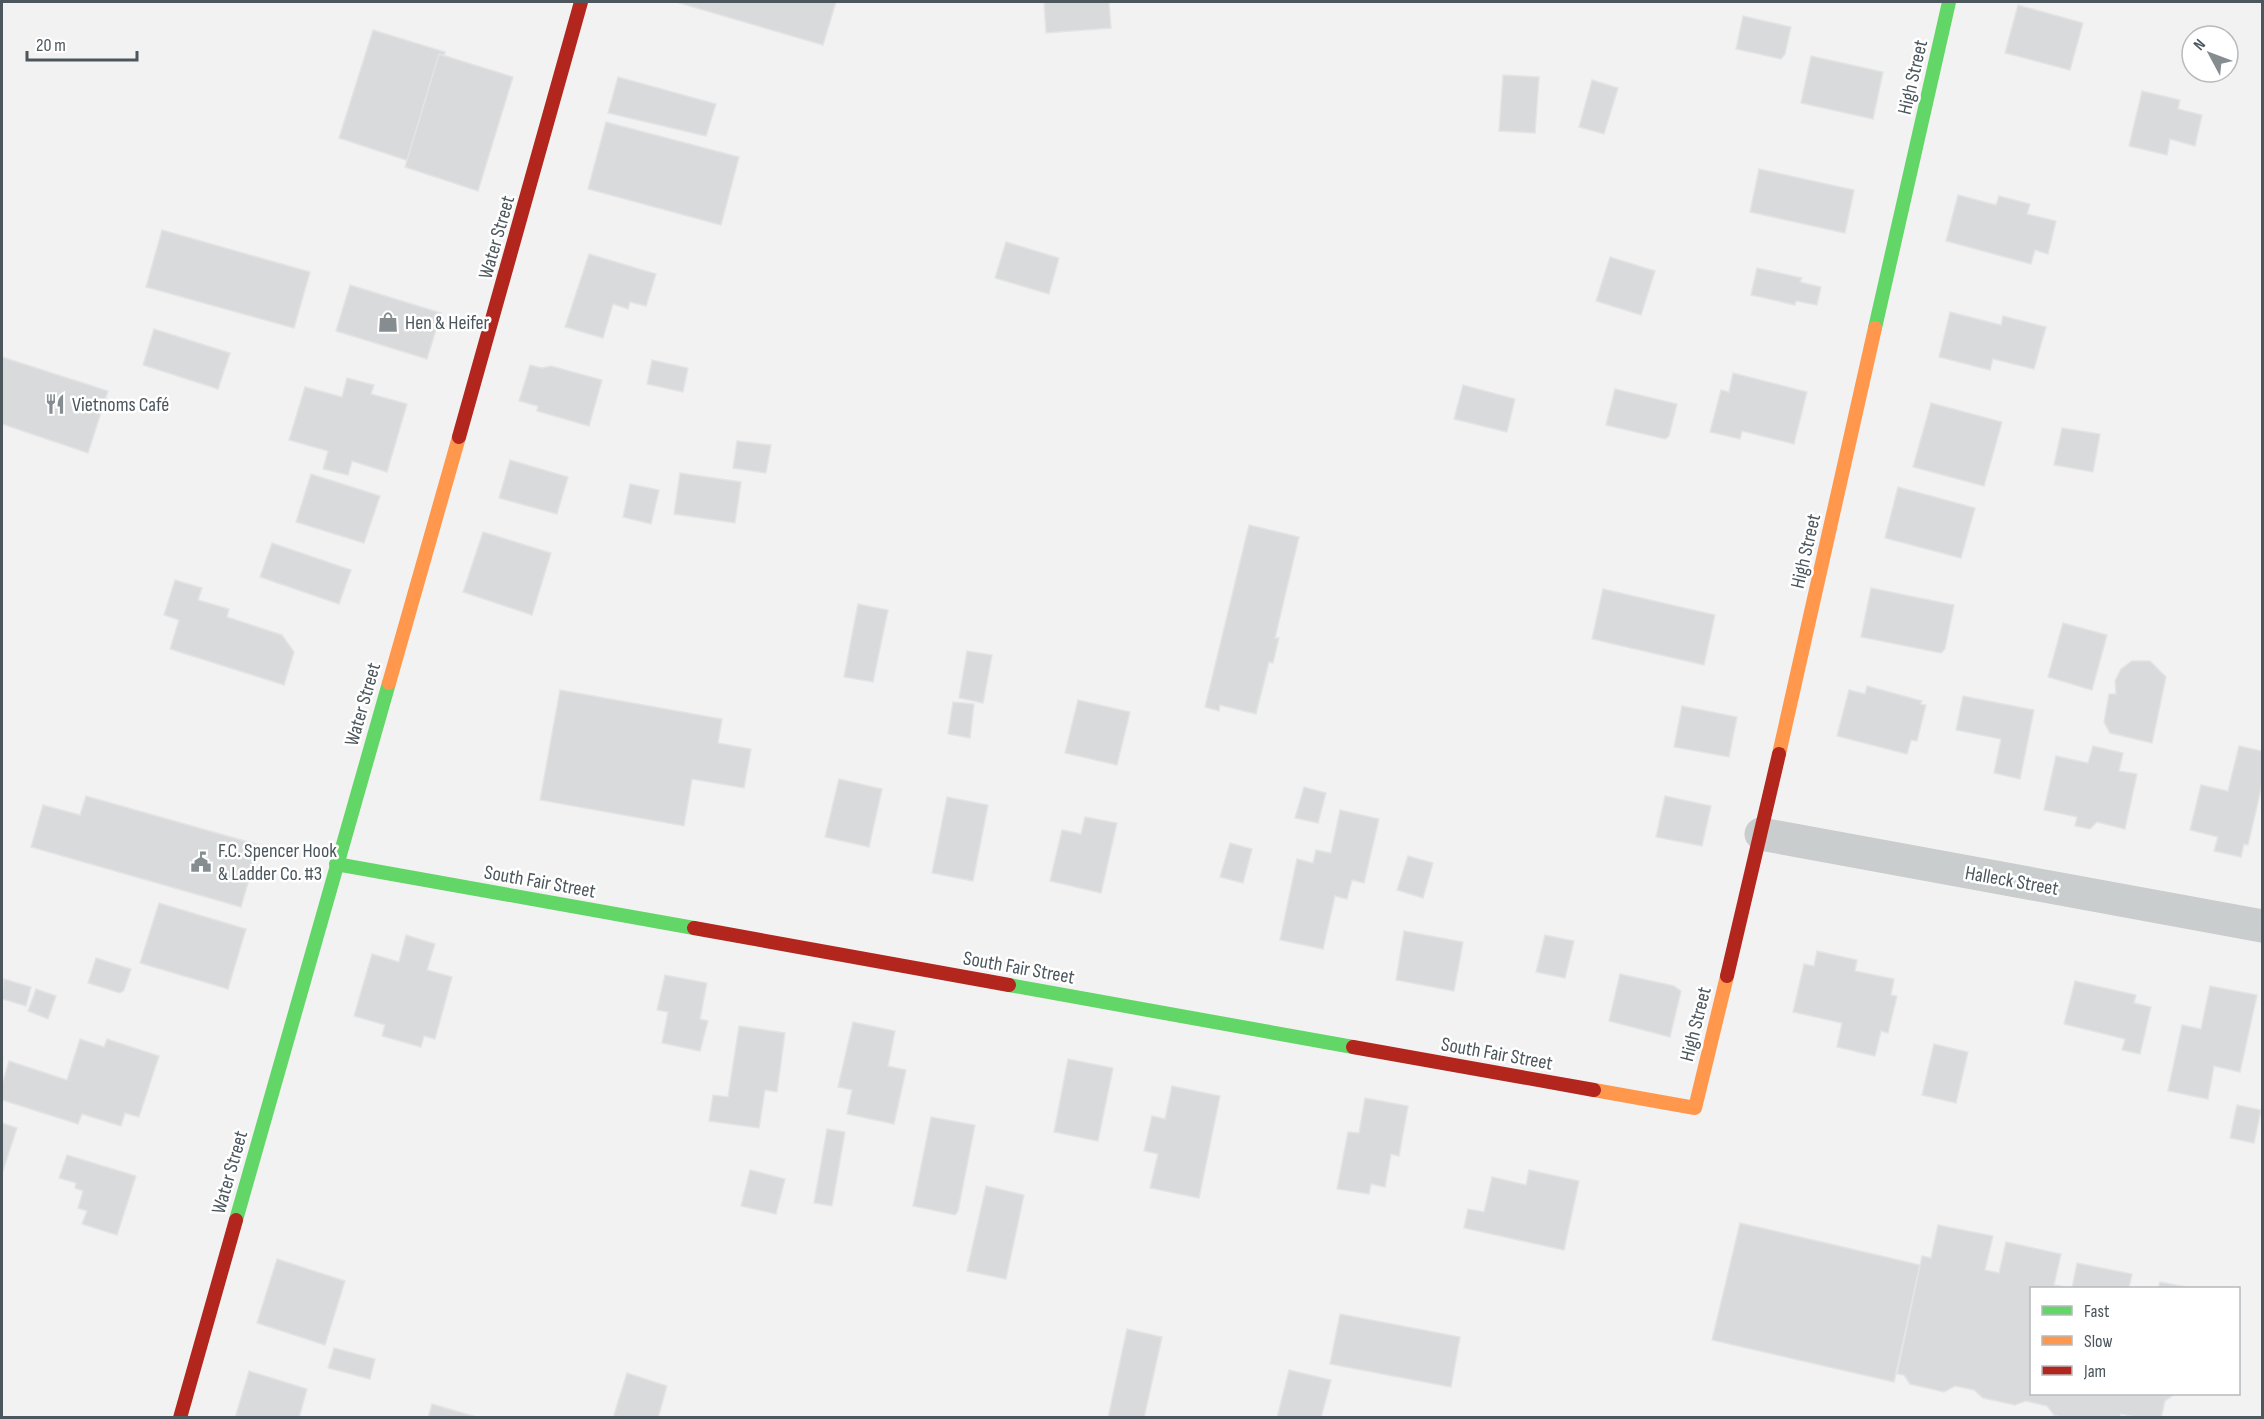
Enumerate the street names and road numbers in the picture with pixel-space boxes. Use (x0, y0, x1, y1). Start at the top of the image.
street label: High Street (1893, 38, 1933, 117)
street label: Water Street (474, 193, 520, 282)
street label: High Street (1786, 512, 1826, 591)
street label: Water Street (340, 660, 386, 749)
street label: South Fair Street (482, 860, 597, 904)
street label: Halleck Street (1963, 861, 2060, 901)
street label: South Fair Street (961, 946, 1076, 990)
street label: High Street (1675, 985, 1717, 1064)
street label: South Fair Street (1439, 1032, 1554, 1076)
street label: Water Street (207, 1128, 253, 1217)

